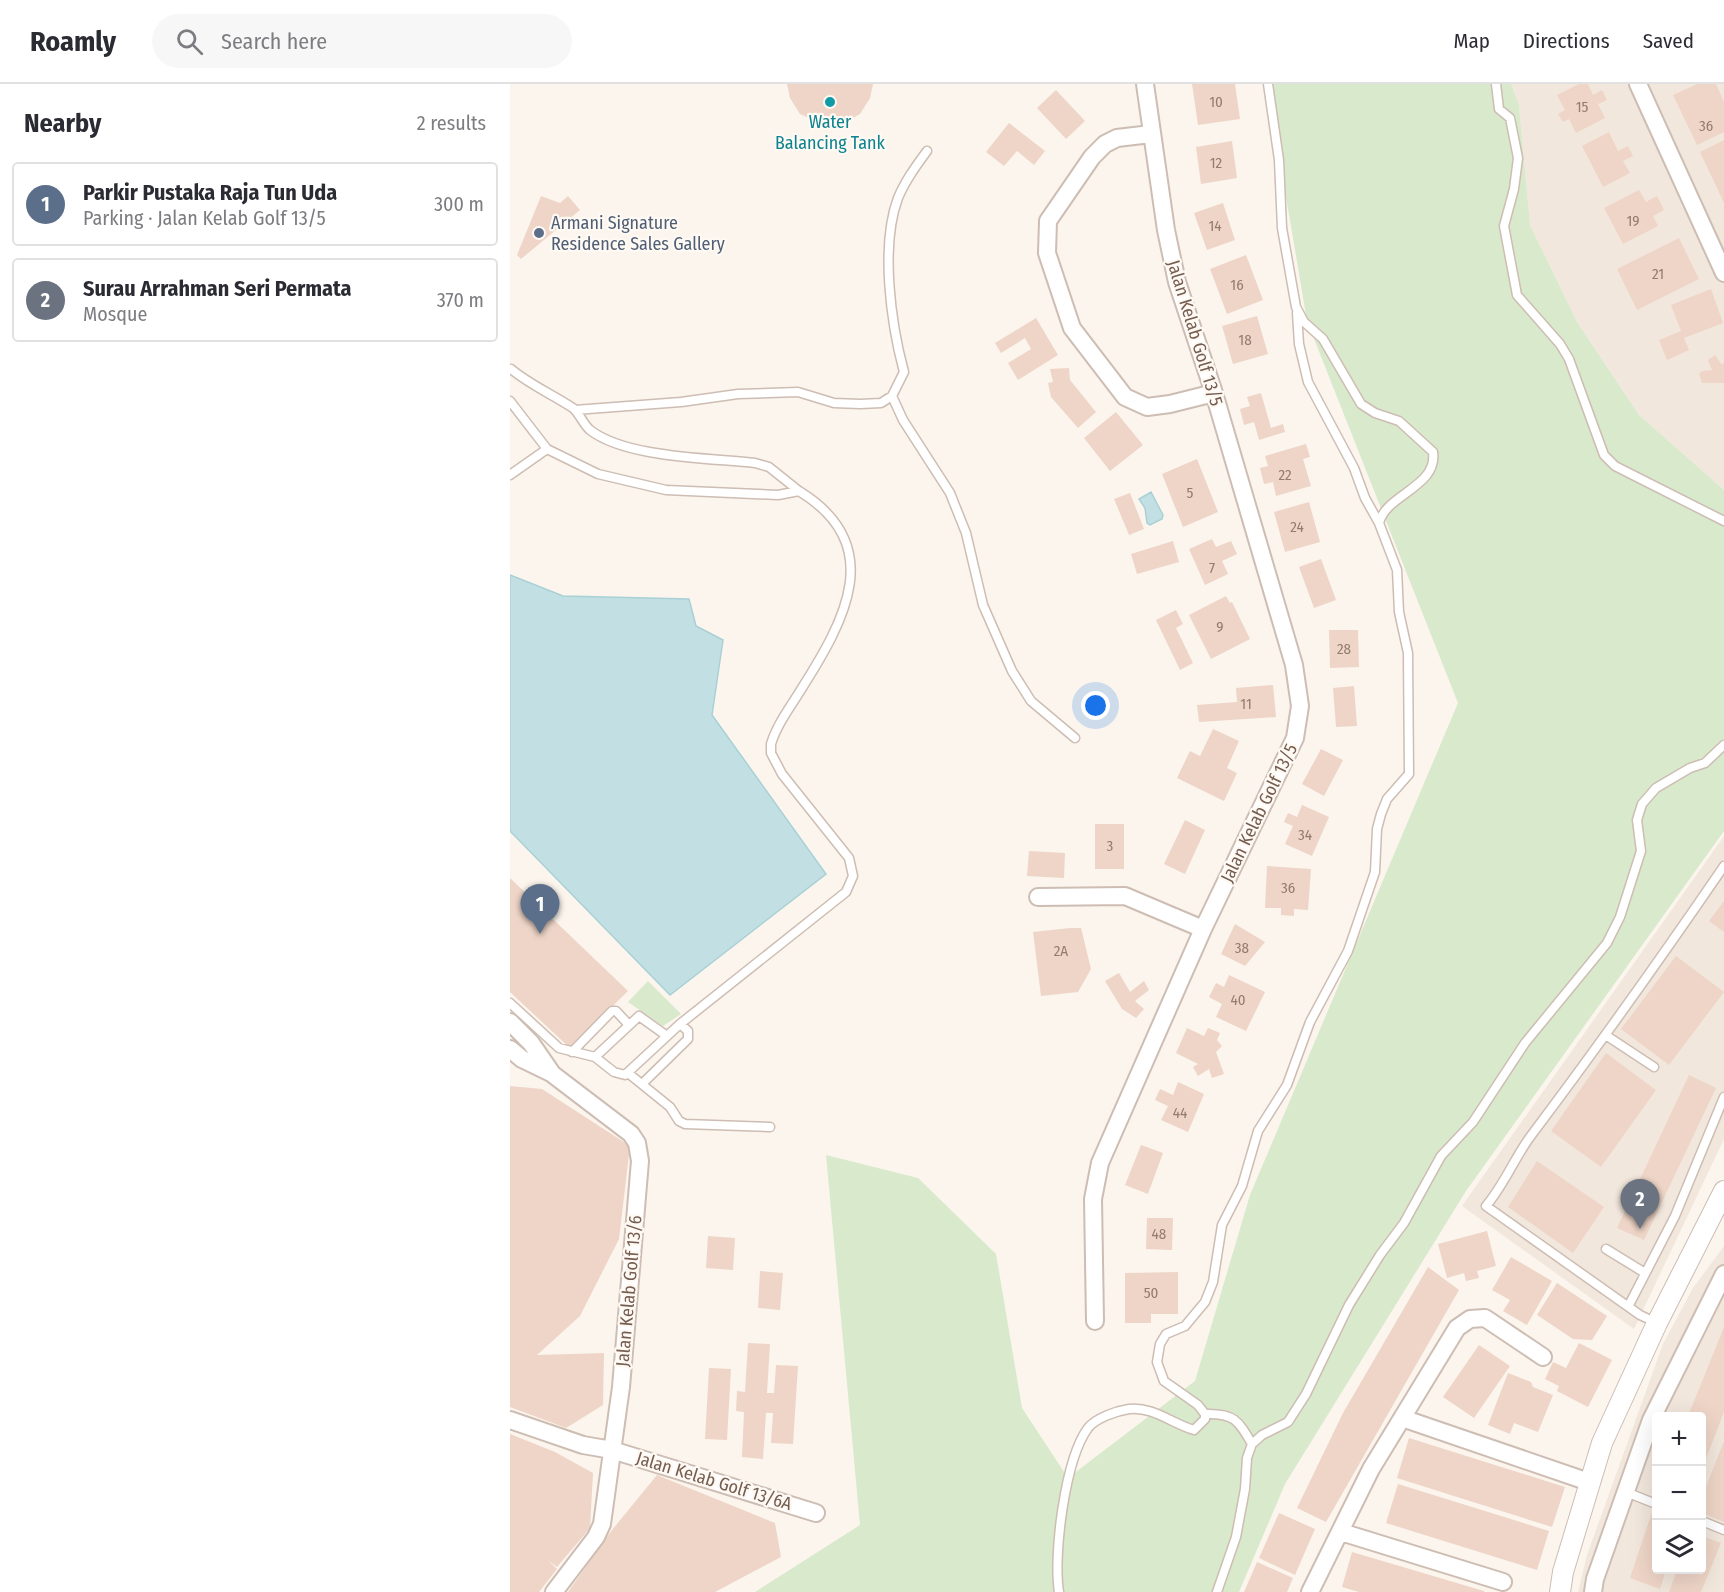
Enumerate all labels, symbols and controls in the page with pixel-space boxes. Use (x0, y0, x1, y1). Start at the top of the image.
search box (152, 14, 572, 68)
text: Roamly (30, 25, 116, 58)
icon: search (173, 25, 206, 58)
text: Search here (221, 28, 327, 55)
text: Map (1453, 28, 1490, 54)
text: Directions (1523, 28, 1610, 54)
text: Saved (1643, 28, 1694, 54)
house number: 10 (1209, 93, 1223, 111)
marker: Water Balancing Tank (823, 95, 837, 109)
house number: 15 (1576, 98, 1588, 116)
text: Nearby (24, 108, 101, 139)
text: 2 results (417, 111, 486, 135)
place label: Water Balancing Tank (775, 111, 886, 154)
house number: 36 (1699, 117, 1713, 135)
house number: 12 (1210, 154, 1223, 172)
text: Parkir Pustaka Raja Tun Uda (83, 179, 337, 206)
text: 1 (41, 192, 50, 216)
text: 300 m (434, 192, 484, 216)
text: Parking · Jalan Kelab Golf 13/5 (83, 206, 326, 230)
place label: Armani Signature Residence Sales Gallery (551, 212, 725, 255)
house number: 19 (1626, 212, 1640, 230)
house number: 14 (1208, 217, 1222, 235)
marker: Armani Signature Residence Sales Gallery (532, 226, 546, 240)
street label: Jalan Kelab Golf 13/5 (1162, 257, 1228, 409)
house number: 21 (1652, 265, 1664, 283)
text: Surau Arrahman Seri Permata (83, 275, 351, 302)
house number: 16 (1230, 276, 1244, 294)
text: 2 (41, 288, 50, 312)
text: 370 m (437, 288, 484, 312)
text: Mosque (83, 302, 147, 326)
house number: 18 (1238, 331, 1252, 349)
house number: 22 (1278, 466, 1292, 484)
house number: 5 (1187, 484, 1194, 502)
house number: 24 (1290, 518, 1304, 536)
house number: 7 (1209, 559, 1215, 577)
house number: 9 (1216, 618, 1224, 636)
house number: 28 (1337, 640, 1351, 658)
your location (1081, 691, 1110, 720)
house number: 11 (1240, 695, 1252, 713)
street label: Jalan Kelab Golf 13/5 (1216, 740, 1302, 886)
house number: 34 (1298, 826, 1312, 844)
house number: 3 (1107, 837, 1114, 855)
house number: 36 (1281, 879, 1295, 897)
pin: 1 (520, 884, 560, 934)
house number: 38 (1235, 939, 1249, 957)
house number: 2A (1054, 942, 1068, 960)
house number: 40 (1230, 991, 1246, 1009)
house number: 44 (1173, 1104, 1187, 1122)
pin: 2 (1620, 1180, 1660, 1229)
street label: Jalan Kelab Golf 13/6 (611, 1214, 647, 1368)
house number: 48 (1152, 1225, 1166, 1243)
house number: 50 (1144, 1284, 1158, 1302)
map controls (1652, 1412, 1706, 1574)
button: + (1652, 1412, 1706, 1466)
street label: Jalan Kelab Golf 13/6A (634, 1447, 795, 1515)
button: − (1652, 1466, 1706, 1520)
button: layers (1652, 1520, 1706, 1574)

